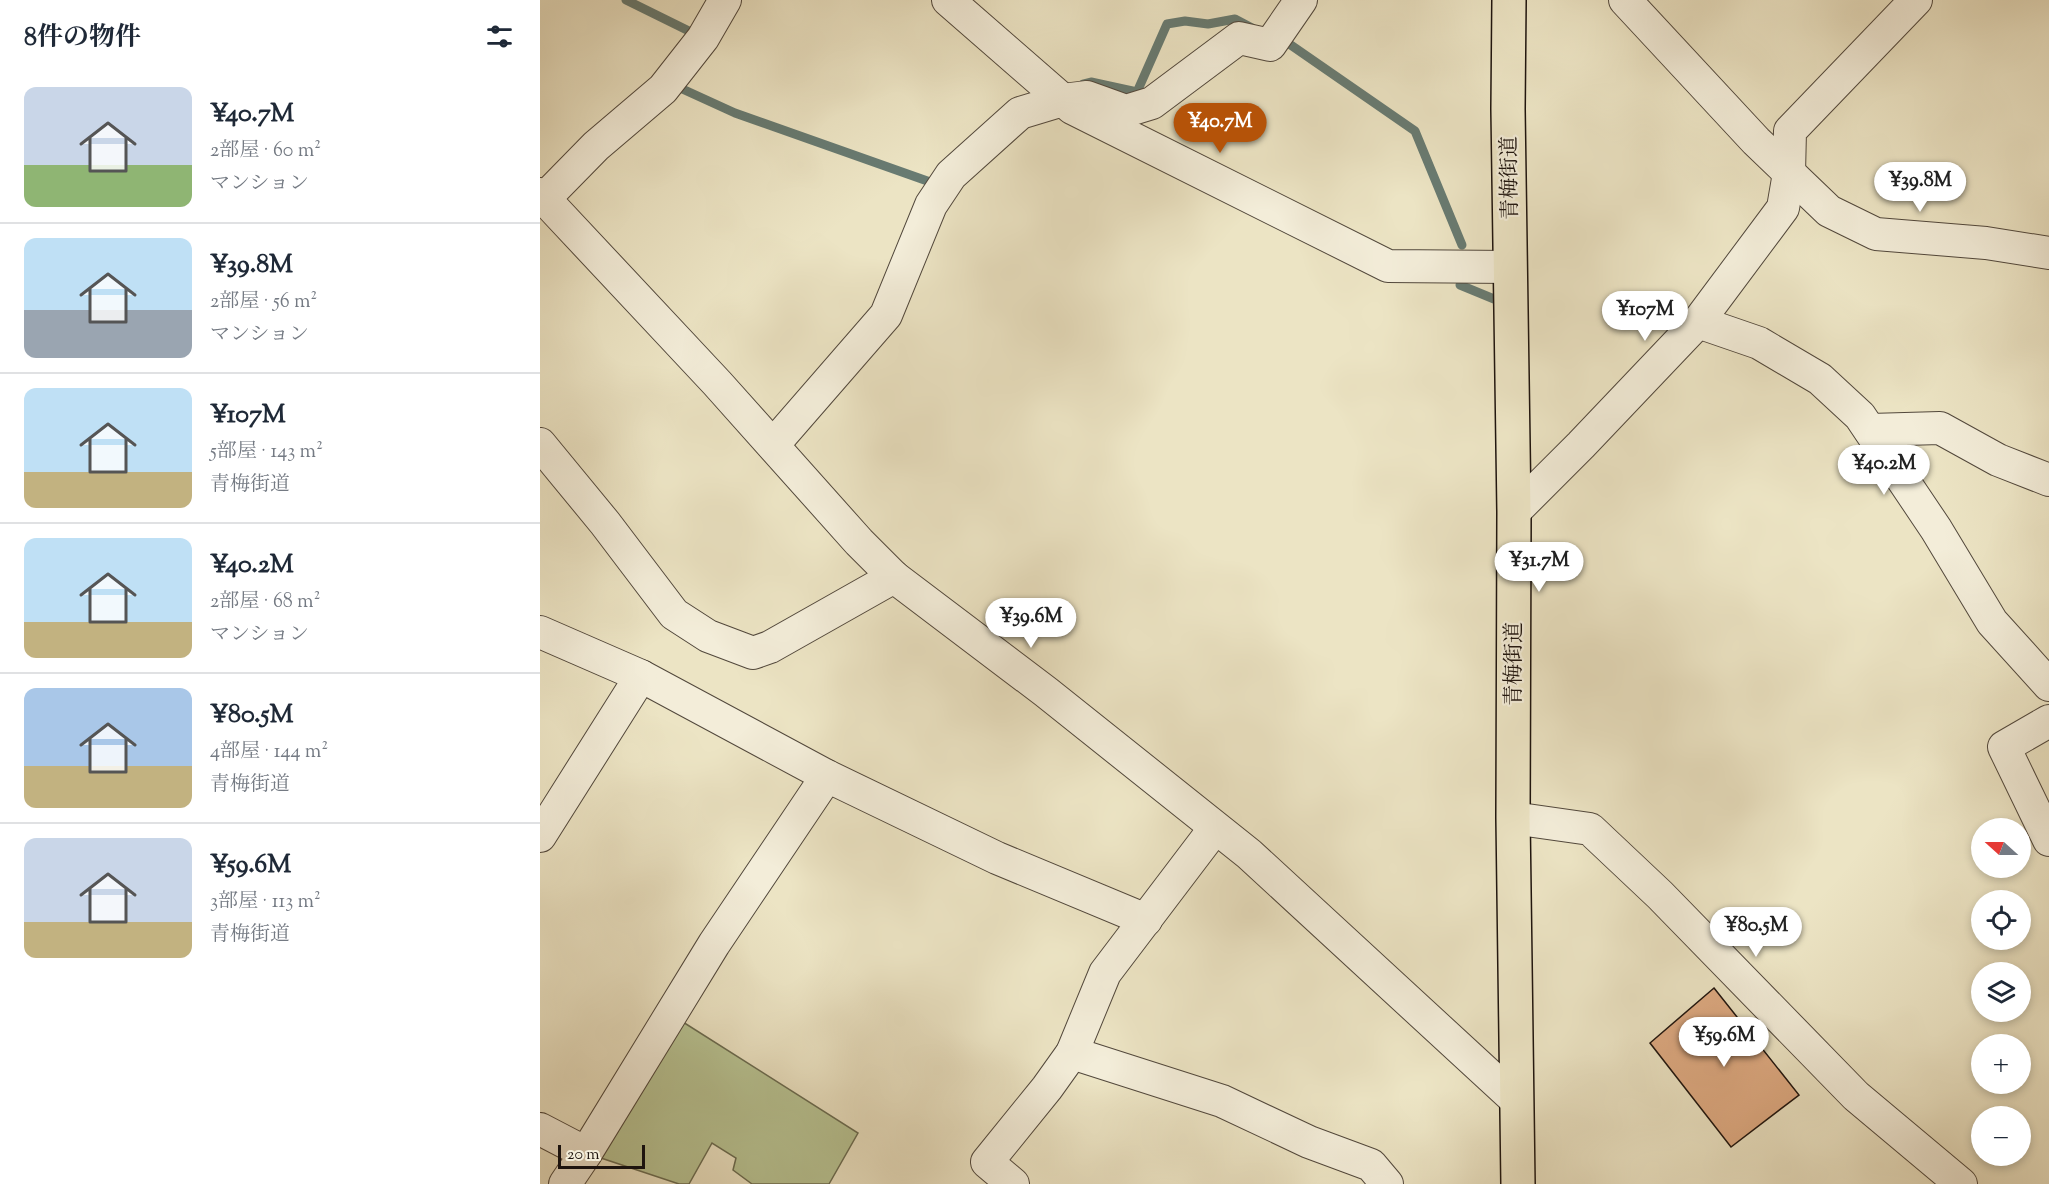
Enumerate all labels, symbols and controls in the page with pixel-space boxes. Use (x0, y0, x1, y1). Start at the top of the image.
text: 8件の物件 (24, 20, 141, 57)
icon: filters (483, 20, 516, 53)
text: ¥40.7M (210, 96, 294, 133)
pin: ¥40.7M (1171, 103, 1269, 154)
text: ¥40.7M (1188, 108, 1252, 137)
icon: home (72, 111, 144, 183)
street label: 青梅街道 (1495, 136, 1527, 220)
text: 2部屋 · 60 m² (210, 137, 321, 166)
pin: ¥39.8M (1871, 162, 1969, 213)
text: ¥39.8M (1888, 167, 1952, 196)
text: マンション (210, 170, 309, 199)
text: ¥39.8M (210, 247, 293, 284)
icon: home (72, 262, 144, 334)
text: 2部屋 · 56 m² (210, 288, 317, 317)
pin: ¥107M (1603, 291, 1687, 342)
text: ¥107M (1616, 296, 1674, 325)
text: マンション (210, 321, 309, 350)
text: ¥107M (210, 397, 286, 434)
icon: home (72, 412, 144, 484)
text: 5部屋 · 143 m² (210, 438, 323, 467)
pin: ¥40.2M (1835, 445, 1933, 496)
text: ¥40.2M (1852, 450, 1916, 479)
text: 青梅街道 (210, 471, 290, 500)
pin: ¥31.7M (1490, 542, 1588, 593)
text: ¥40.2M (210, 547, 294, 584)
text: ¥31.7M (1509, 547, 1569, 576)
icon: home (72, 562, 144, 634)
text: 2部屋 · 68 m² (210, 588, 320, 617)
pin: ¥39.6M (982, 598, 1080, 649)
text: ¥39.6M (999, 603, 1063, 632)
text: マンション (210, 621, 309, 650)
street label: 青梅街道 (1500, 622, 1530, 706)
text: ¥80.5M (210, 697, 293, 734)
icon: home (72, 712, 144, 784)
text: 4部屋 · 144 m² (210, 738, 328, 767)
text: 青梅街道 (210, 771, 290, 800)
north arrow (1971, 818, 2031, 878)
map controls (1971, 818, 2031, 1166)
text: ¥59.6M (210, 847, 291, 884)
icon: home (72, 862, 144, 934)
text: 3部屋 · 113 m² (210, 888, 321, 917)
button: locate (1971, 890, 2031, 950)
pin: ¥80.5M (1707, 907, 1805, 958)
text: ¥80.5M (1724, 912, 1788, 941)
text: 青梅街道 (210, 921, 290, 950)
button: layers (1971, 962, 2031, 1022)
pin: ¥59.6M (1675, 1017, 1773, 1068)
text: ¥59.6M (1693, 1022, 1755, 1051)
button: + (1971, 1034, 2031, 1094)
button: − (1971, 1106, 2031, 1166)
scale bar (558, 1142, 645, 1170)
text: 20 m (567, 1144, 600, 1167)

